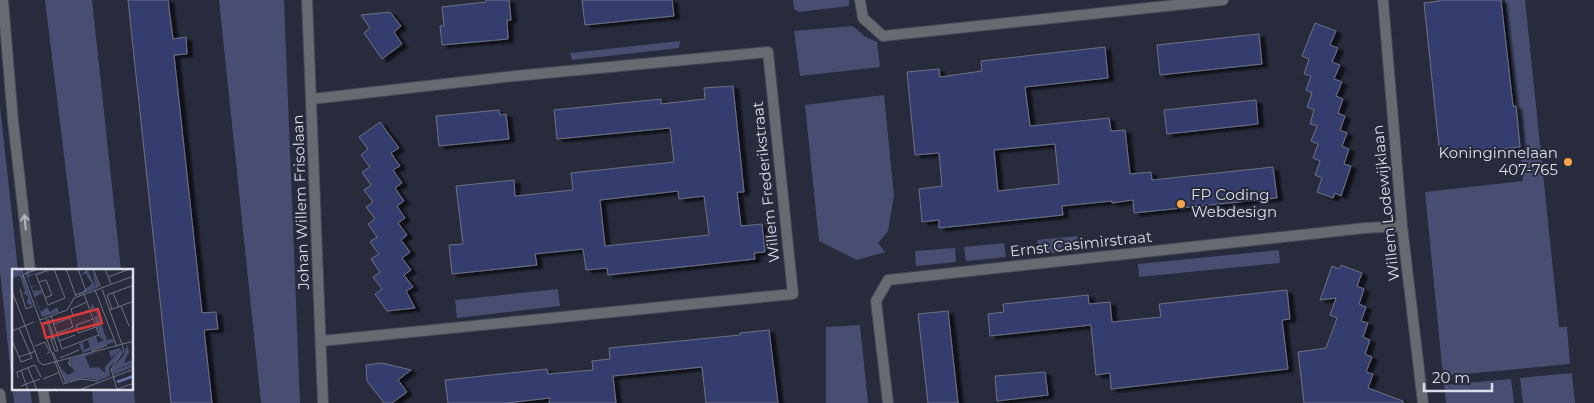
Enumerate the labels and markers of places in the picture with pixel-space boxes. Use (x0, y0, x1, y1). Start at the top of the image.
place label: Koninginnelaan 407-765 (1438, 143, 1558, 179)
marker: Koninginnelaan 407-765 (1562, 156, 1574, 168)
place label: FP Coding Webdesign (1191, 185, 1277, 221)
marker: FP Coding Webdesign (1175, 198, 1187, 210)

